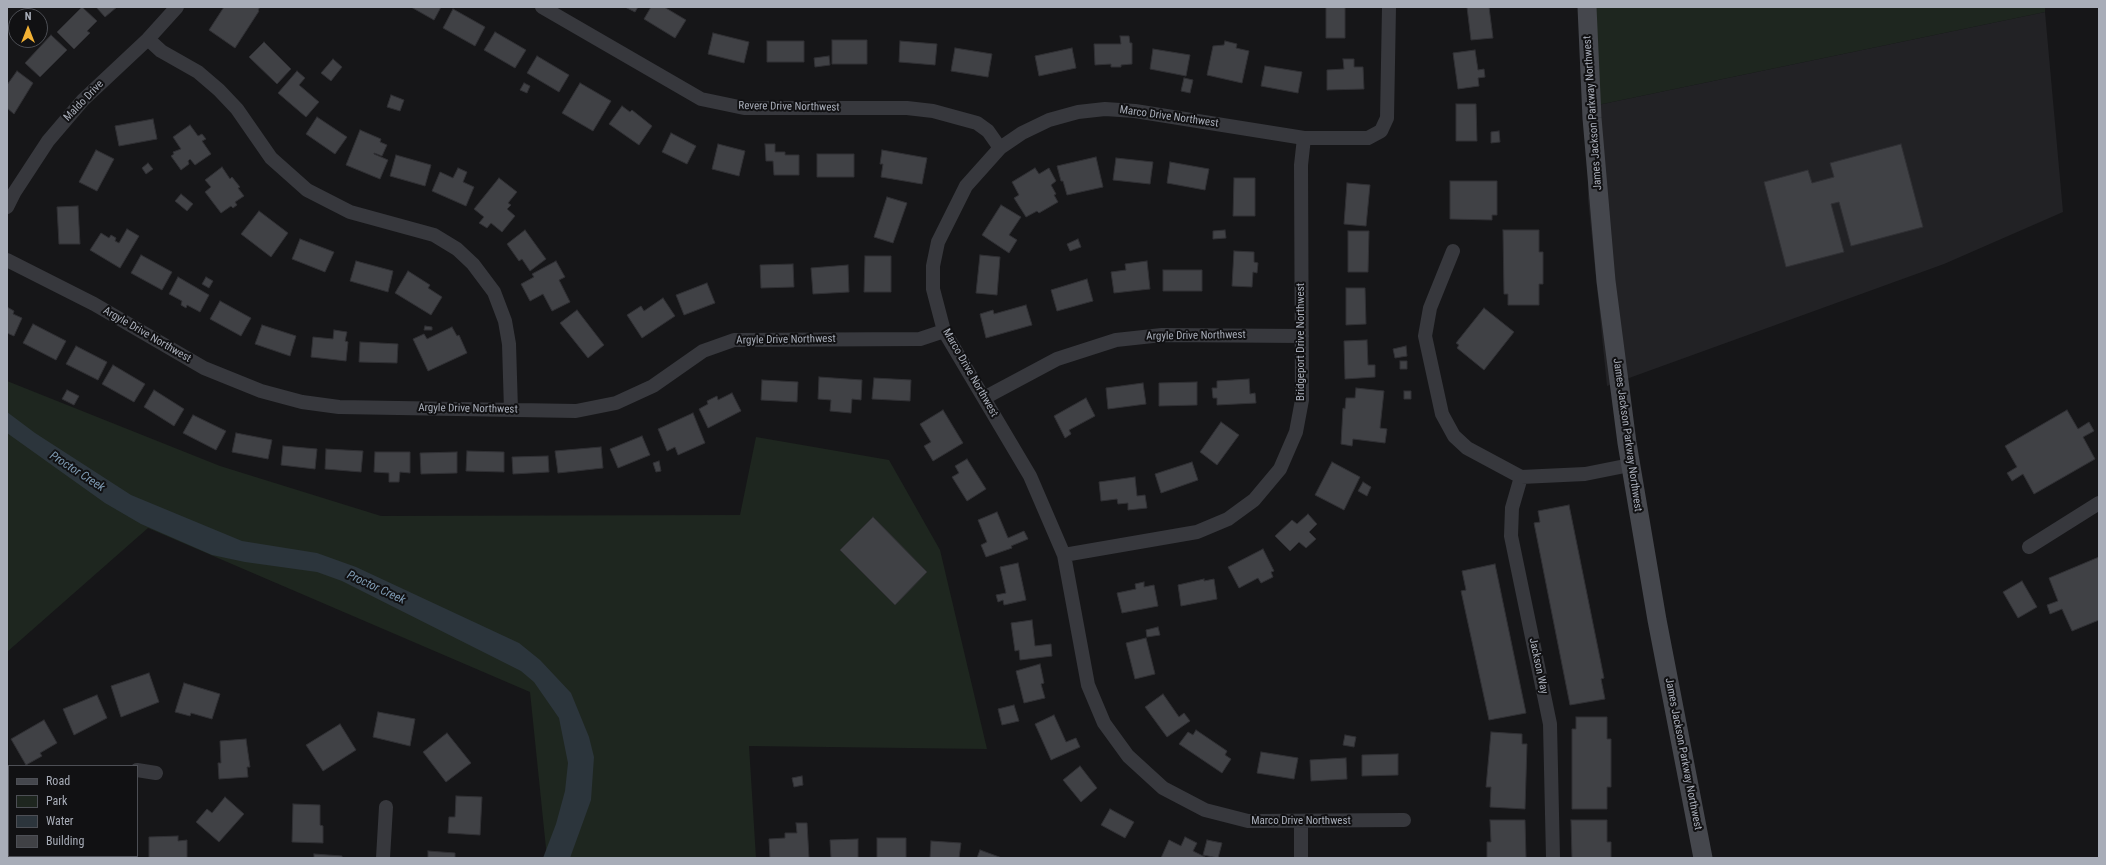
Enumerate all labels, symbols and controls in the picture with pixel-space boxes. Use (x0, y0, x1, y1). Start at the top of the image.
north arrow (8, 8, 48, 48)
text: N (25, 10, 31, 23)
street label: James Jackson Parkway Northwest (1581, 35, 1605, 191)
street label: Maldo Drive (61, 78, 107, 124)
street label: Revere Drive Northwest (738, 100, 840, 114)
street label: Marco Drive Northwest (1119, 104, 1219, 130)
street label: Bridgeport Drive Northwest (1294, 283, 1308, 401)
street label: Argyle Drive Northwest (101, 304, 193, 366)
street label: Marco Drive Northwest (939, 327, 1001, 419)
street label: Argyle Drive Northwest (1146, 329, 1246, 343)
street label: Argyle Drive Northwest (736, 333, 836, 347)
street label: James Jackson Parkway Northwest (1610, 357, 1644, 513)
street label: Argyle Drive Northwest (418, 402, 518, 416)
water label: Proctor Creek (47, 449, 107, 495)
water label: Proctor Creek (345, 568, 407, 608)
street label: Jackson Way (1526, 637, 1550, 695)
street label: James Jackson Parkway Northwest (1662, 677, 1704, 831)
legend (8, 765, 138, 857)
text: Road (46, 774, 70, 788)
text: Park (46, 794, 67, 808)
text: Water (46, 814, 74, 828)
street label: Marco Drive Northwest (1251, 814, 1351, 828)
text: Building (46, 834, 84, 848)

